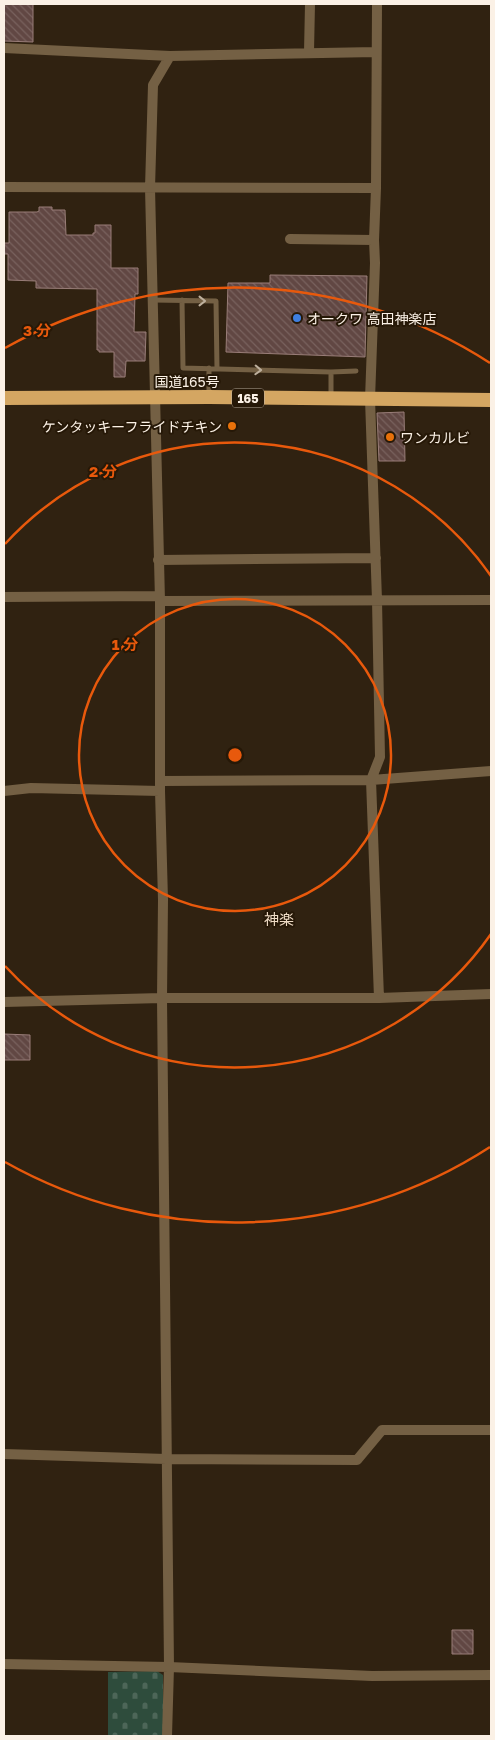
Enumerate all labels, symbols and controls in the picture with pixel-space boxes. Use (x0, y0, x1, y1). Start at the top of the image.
one-way arrow (198, 295, 206, 306)
place label: オークワ 高田神楽店 (307, 310, 437, 327)
marker: オークワ 高田神楽店 (291, 312, 303, 324)
text: 3 分 (23, 321, 51, 339)
one-way arrow (254, 364, 262, 375)
street label: 国道165号 (154, 373, 220, 390)
road number: 165 (232, 388, 264, 408)
place label: ケンタッキーフライドチキン (42, 418, 222, 435)
marker: ケンタッキーフライドチキン (226, 420, 238, 432)
place label: ワンカルビ (400, 429, 470, 446)
marker: ワンカルビ (384, 431, 396, 443)
text: 2 分 (89, 462, 117, 480)
text: 1 分 (112, 635, 138, 653)
centre of rings (226, 746, 244, 764)
district label: 神楽 (264, 910, 294, 928)

